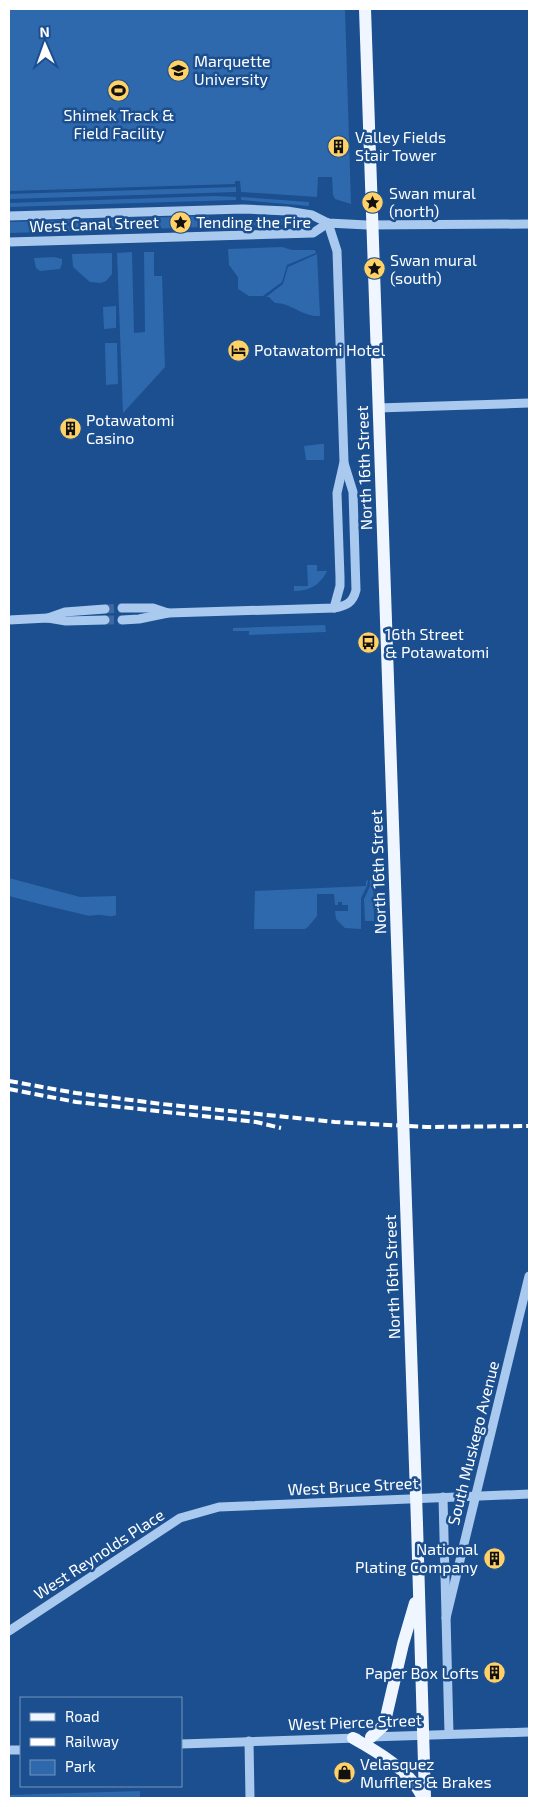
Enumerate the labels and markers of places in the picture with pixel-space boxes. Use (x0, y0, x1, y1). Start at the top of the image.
place label: Marquette University (194, 51, 271, 88)
school or university icon: Marquette University (166, 58, 190, 82)
sports icon: Shimek Track & Field Facility (107, 79, 131, 103)
place label: Shimek Track & Field Facility (64, 105, 174, 142)
place label: Valley Fields Stair Tower (355, 127, 446, 164)
building icon: Valley Fields Stair Tower (327, 134, 351, 158)
place label: Swan mural (north) (389, 183, 476, 220)
place icon: Swan mural (north) (361, 190, 385, 214)
place icon: Tending the Fire (168, 210, 192, 234)
place label: Tending the Fire (196, 212, 311, 231)
place label: Swan mural (south) (390, 250, 477, 287)
place icon: Swan mural (south) (362, 257, 386, 281)
hotel icon: Potawatomi Hotel (226, 338, 250, 362)
place label: Potawatomi Hotel (254, 340, 385, 359)
place label: Potawatomi Casino (86, 410, 174, 447)
building icon: Potawatomi Casino (58, 417, 82, 441)
place label: 16th Street & Potawatomi (385, 624, 489, 661)
bus stop icon: 16th Street & Potawatomi (357, 631, 381, 655)
place label: National Plating Company (355, 1539, 479, 1576)
building icon: National Plating Company (482, 1546, 506, 1570)
building icon: Paper Box Lofts (483, 1661, 507, 1685)
place label: Paper Box Lofts (365, 1663, 479, 1682)
place label: Velasquez Mufflers & Brakes (360, 1754, 492, 1791)
shop icon: Velasquez Mufflers & Brakes (332, 1761, 356, 1785)

